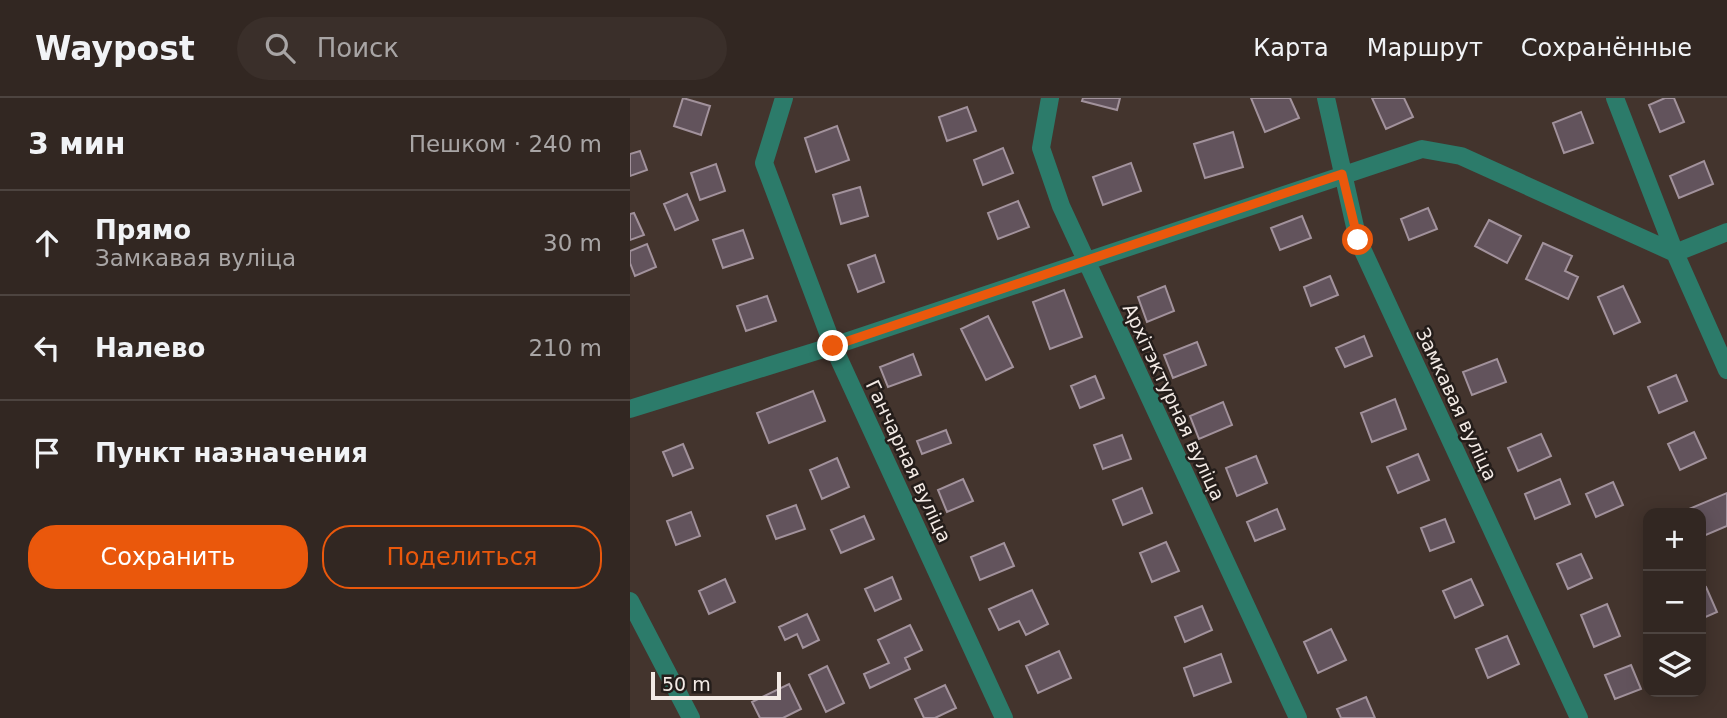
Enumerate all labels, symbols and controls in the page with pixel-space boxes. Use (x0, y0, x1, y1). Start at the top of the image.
search box (237, 17, 727, 80)
text: Waypost (35, 29, 195, 68)
icon: search (261, 29, 299, 67)
text: Поиск (317, 33, 399, 63)
text: Карта (1253, 34, 1329, 62)
text: Маршрут (1367, 34, 1483, 62)
text: Сохранённые (1521, 34, 1692, 62)
text: 3 мин (28, 126, 126, 161)
text: Пешком · 240 m (409, 131, 602, 157)
text: Прямо (95, 215, 191, 245)
icon: ahead (28, 224, 66, 262)
route start (1342, 224, 1373, 255)
text: 30 m (543, 230, 602, 256)
text: Замкавая вуліца (95, 245, 296, 271)
street label: Архітэктурная вуліца (1119, 300, 1229, 504)
street label: Замкавая вуліца (1412, 324, 1502, 484)
icon: left (28, 329, 66, 367)
route end (817, 330, 848, 361)
text: Налево (95, 333, 205, 363)
text: 210 m (528, 335, 602, 361)
street label: Ганчарная вуліца (862, 376, 956, 546)
icon: arrive (28, 434, 66, 472)
text: Пункт назначения (95, 438, 368, 468)
map controls (1643, 508, 1706, 697)
button: + (1643, 508, 1706, 571)
button: Сохранить (28, 525, 308, 589)
button: Поделиться (322, 525, 602, 589)
button: − (1643, 571, 1706, 634)
button: layers (1643, 634, 1706, 697)
scale bar (651, 669, 780, 701)
text: 50 m (662, 673, 711, 695)

